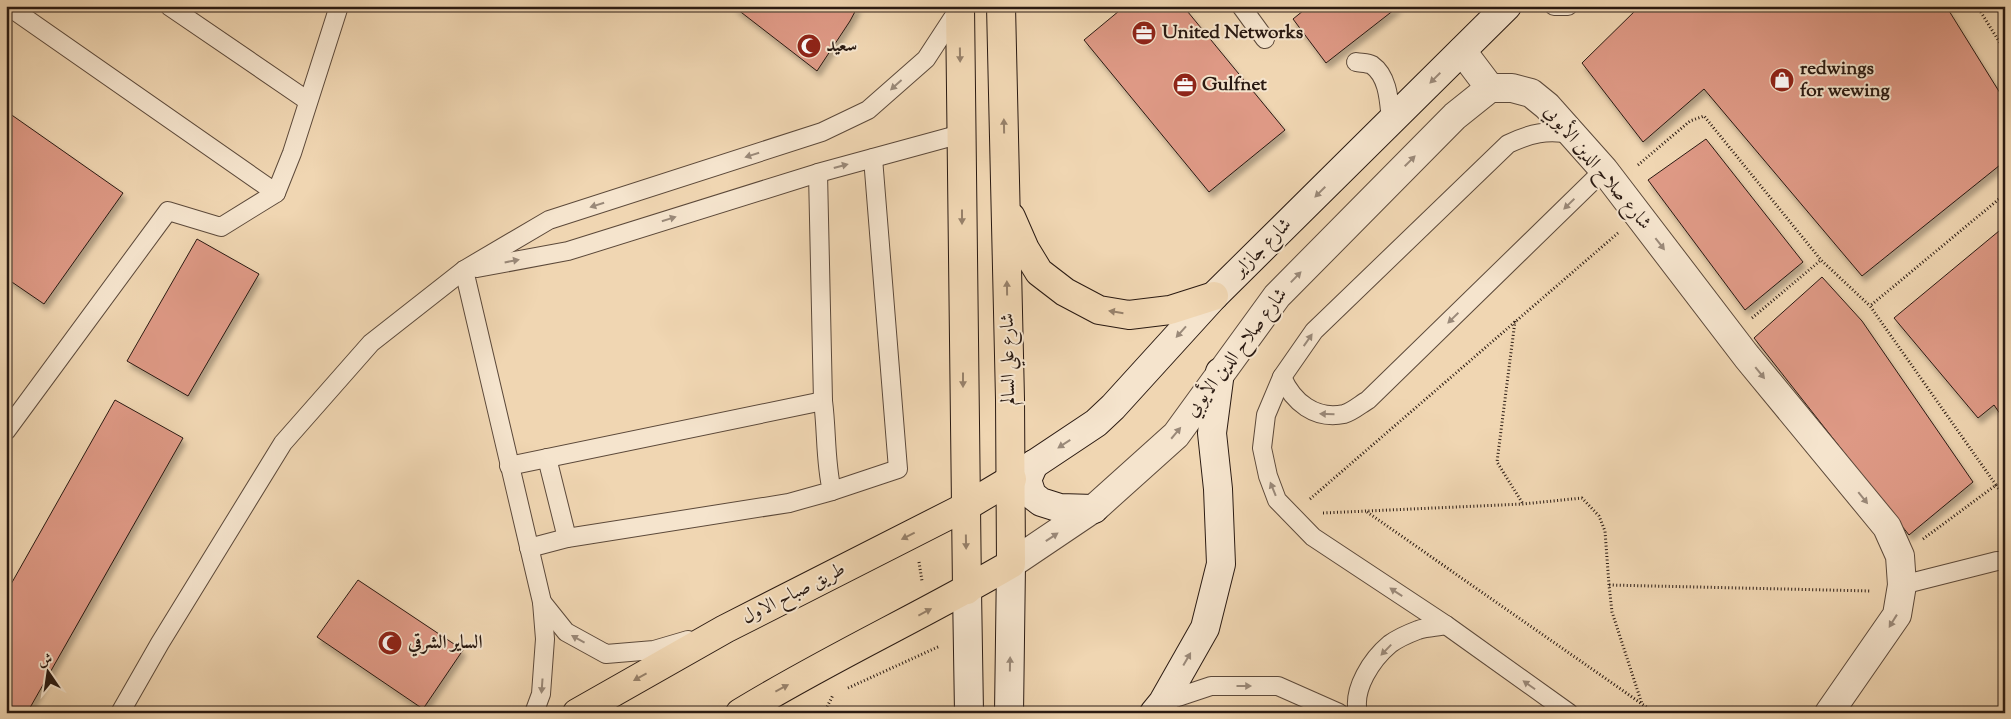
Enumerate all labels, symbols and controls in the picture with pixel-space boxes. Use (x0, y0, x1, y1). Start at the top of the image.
office icon: United Networks (1131, 20, 1157, 46)
place label: United Networks (1162, 20, 1304, 47)
mosque icon: سعيد (796, 33, 822, 59)
place label: سعيد (826, 33, 857, 60)
one-way arrow (956, 47, 964, 63)
place label: redwings for wewing (1800, 56, 1891, 105)
shop icon: redwings for wewing (1769, 67, 1795, 93)
one-way arrow (1430, 71, 1442, 83)
office icon: Gulfnet (1172, 72, 1198, 98)
place label: Gulfnet (1202, 72, 1267, 99)
one-way arrow (891, 79, 903, 91)
street label: شارع صلاح الدين الأيوبي (1535, 98, 1659, 238)
one-way arrow (999, 117, 1007, 133)
one-way arrow (744, 151, 759, 159)
one-way arrow (1404, 155, 1416, 167)
one-way arrow (833, 162, 848, 170)
one-way arrow (1314, 186, 1326, 198)
one-way arrow (1563, 198, 1575, 210)
one-way arrow (590, 201, 605, 209)
one-way arrow (958, 210, 966, 226)
street label: شارع جازاير (1226, 212, 1299, 285)
one-way arrow (662, 215, 677, 223)
one-way arrow (1655, 237, 1666, 250)
one-way arrow (505, 257, 521, 265)
one-way arrow (1290, 271, 1302, 283)
one-way arrow (1003, 280, 1011, 296)
street label: شارع صلاح الدين الأيوبي (1178, 282, 1296, 424)
one-way arrow (1107, 308, 1123, 316)
one-way arrow (1447, 312, 1459, 324)
street label: شارع علي السالم (995, 313, 1026, 405)
one-way arrow (1175, 326, 1187, 338)
one-way arrow (1303, 333, 1313, 346)
one-way arrow (1754, 366, 1765, 379)
one-way arrow (959, 372, 967, 388)
one-way arrow (1319, 409, 1335, 417)
one-way arrow (1171, 427, 1182, 440)
one-way arrow (1057, 439, 1071, 448)
one-way arrow (1269, 481, 1277, 496)
one-way arrow (1858, 491, 1869, 504)
one-way arrow (900, 532, 915, 540)
one-way arrow (1045, 532, 1058, 542)
one-way arrow (962, 535, 970, 551)
street label: طريق صباح الاول (738, 556, 851, 633)
one-way arrow (1389, 587, 1402, 597)
one-way arrow (918, 608, 932, 616)
one-way arrow (1888, 614, 1897, 627)
mosque icon: الساير الشرقي (377, 630, 403, 656)
place label: الساير الشرقي (407, 630, 483, 657)
one-way arrow (572, 634, 585, 643)
one-way arrow (1380, 643, 1392, 655)
north arrow (22, 646, 72, 696)
text: ش (37, 650, 55, 673)
one-way arrow (1183, 653, 1192, 666)
one-way arrow (1006, 656, 1014, 672)
one-way arrow (633, 672, 646, 681)
one-way arrow (538, 678, 546, 694)
one-way arrow (1523, 679, 1536, 690)
one-way arrow (1237, 682, 1253, 690)
one-way arrow (774, 684, 789, 692)

